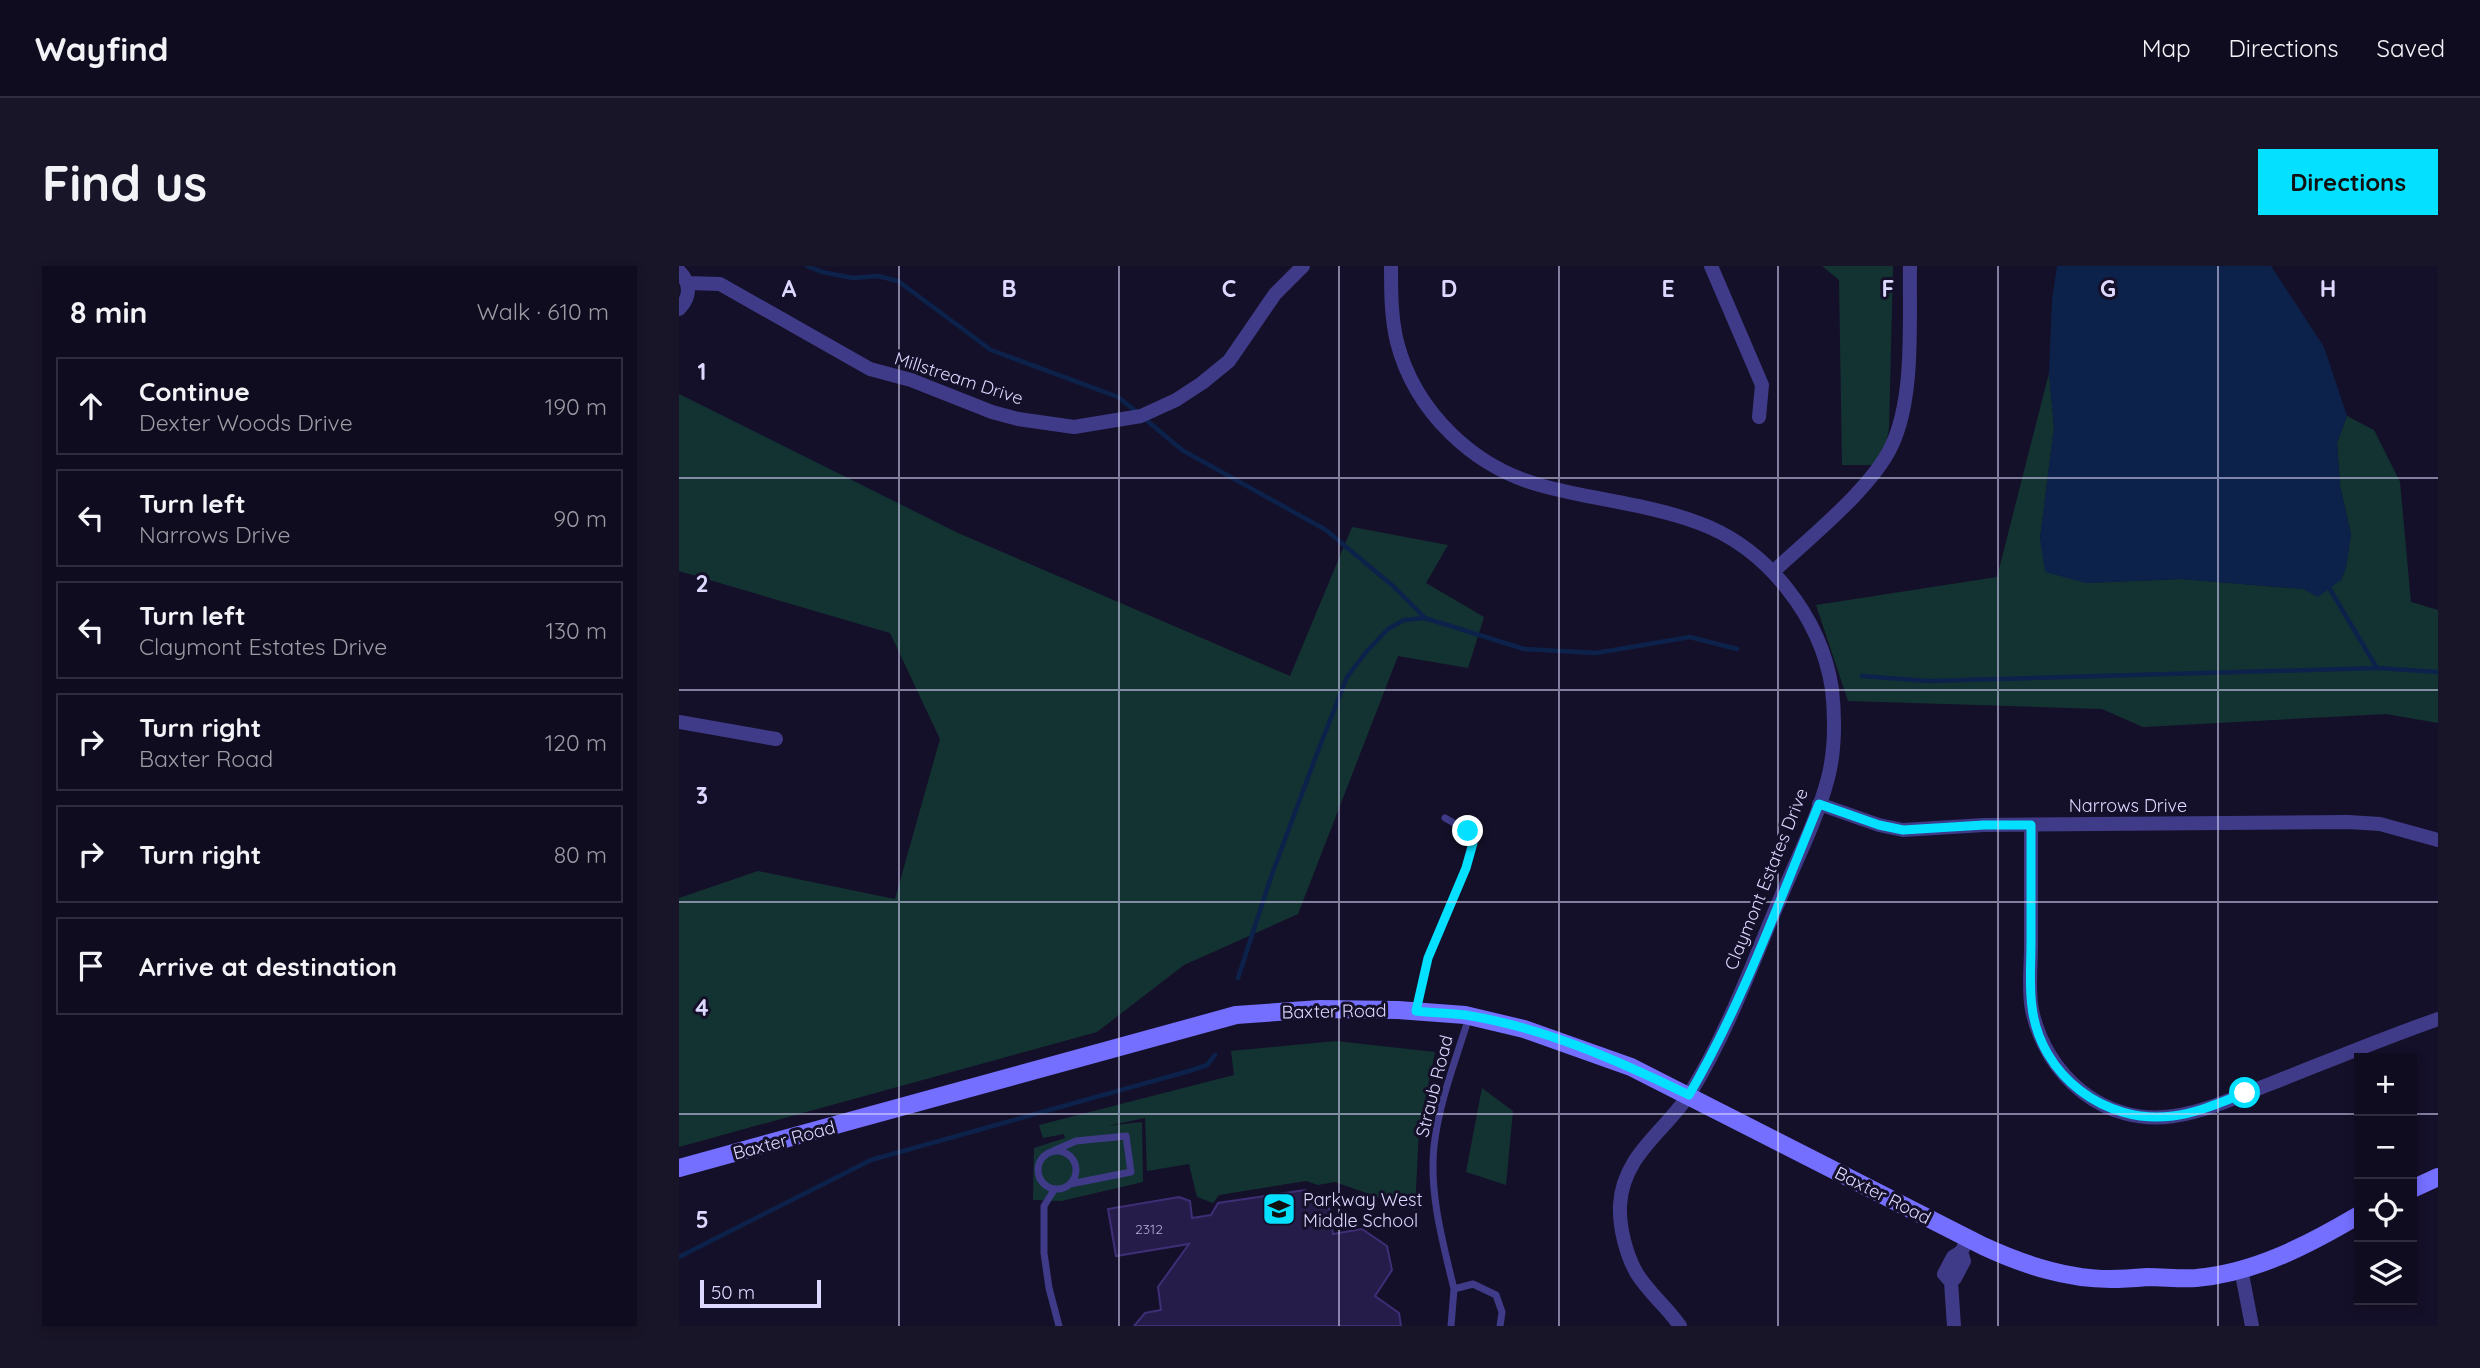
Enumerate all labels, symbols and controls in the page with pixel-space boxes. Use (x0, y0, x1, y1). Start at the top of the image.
text: Wayfind (35, 28, 169, 69)
text: Map (2142, 33, 2191, 63)
text: Directions (2229, 33, 2339, 63)
text: Saved (2377, 33, 2445, 63)
button: Directions (2258, 149, 2438, 215)
text: Find us (42, 152, 207, 213)
text: A (782, 274, 797, 303)
text: B (1001, 274, 1017, 303)
text: C (1222, 274, 1236, 303)
text: D (1441, 274, 1457, 303)
text: E (1661, 274, 1675, 303)
text: F (1882, 274, 1894, 303)
text: G (2100, 274, 2116, 303)
text: H (2320, 274, 2336, 303)
text: 8 min (70, 293, 147, 331)
text: Walk · 610 m (477, 297, 609, 326)
street label: Millstream Drive (892, 346, 1026, 410)
text: 1 (698, 357, 706, 386)
text: Continue (139, 375, 250, 408)
icon: ahead (72, 387, 110, 425)
text: 190 m (545, 392, 607, 421)
text: Dexter Woods Drive (139, 408, 353, 437)
text: Turn left (139, 487, 246, 520)
icon: left (72, 499, 110, 537)
text: 90 m (553, 504, 607, 533)
text: Narrows Drive (139, 520, 290, 549)
text: 2 (695, 569, 709, 598)
text: Turn left (139, 599, 246, 632)
icon: left (72, 611, 110, 649)
text: 130 m (545, 616, 607, 645)
text: Claymont Estates Drive (139, 632, 387, 661)
text: Turn right (139, 711, 261, 744)
icon: right (72, 723, 110, 761)
text: 120 m (545, 728, 607, 757)
text: Baxter Road (139, 744, 273, 773)
text: 3 (696, 781, 708, 810)
street label: Claymont Estates Drive (1719, 785, 1813, 973)
street label: Narrows Drive (2069, 794, 2187, 817)
route end (1452, 815, 1483, 846)
icon: right (72, 835, 110, 873)
text: Turn right (139, 838, 261, 871)
text: 80 m (554, 840, 607, 869)
icon: arrive (72, 947, 110, 985)
text: Arrive at destination (139, 950, 397, 983)
text: 4 (695, 993, 709, 1022)
street label: Baxter Road (1281, 999, 1387, 1023)
street label: Straub Road (1410, 1033, 1458, 1139)
map controls (2354, 1053, 2417, 1305)
button: + (2354, 1053, 2417, 1116)
route start (2229, 1077, 2260, 1108)
street label: Baxter Road (730, 1115, 838, 1165)
button: − (2354, 1116, 2417, 1179)
street label: Baxter Road (1831, 1161, 1935, 1229)
button: locate (2354, 1179, 2417, 1242)
place label: Parkway West Middle School (1303, 1188, 1423, 1232)
school or university icon: Parkway West Middle School (1260, 1190, 1298, 1228)
text: 5 (695, 1205, 709, 1234)
house number: 2312 (1135, 1220, 1163, 1238)
button: layers (2354, 1242, 2417, 1305)
scale bar (700, 1277, 821, 1309)
text: 50 m (711, 1280, 755, 1304)

